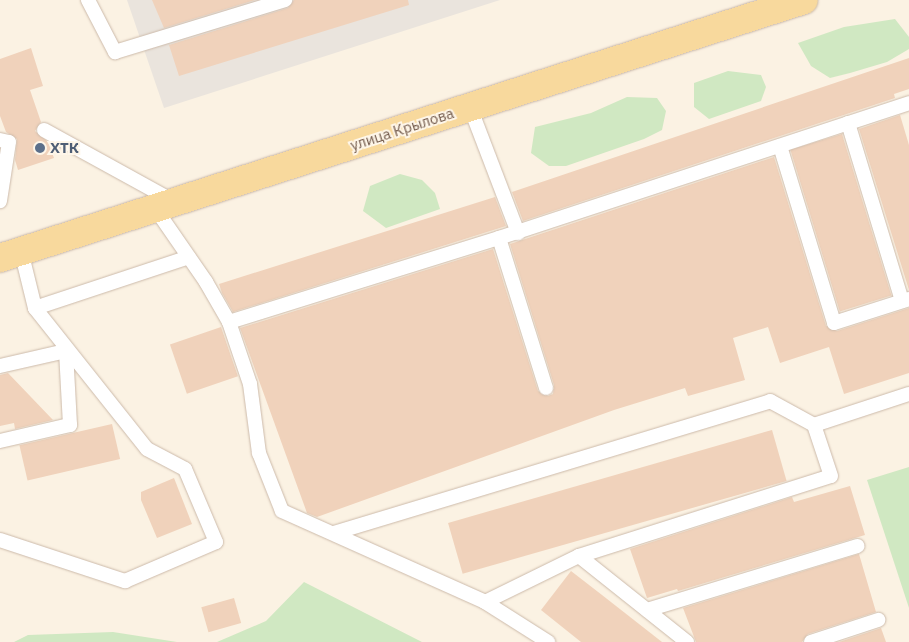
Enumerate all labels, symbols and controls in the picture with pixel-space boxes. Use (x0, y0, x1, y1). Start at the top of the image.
street label: улица Крылова (348, 104, 456, 154)
place label: ХТК (50, 139, 79, 157)
marker: ХТК (34, 142, 46, 154)

